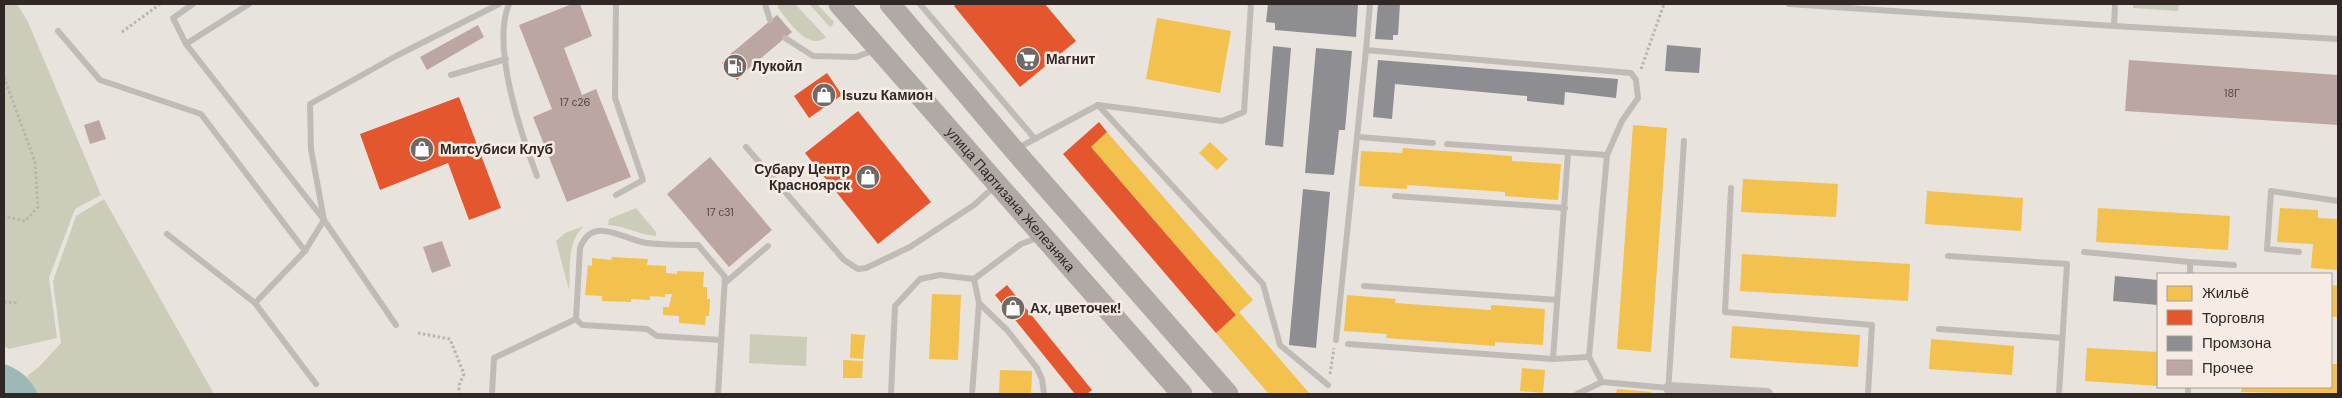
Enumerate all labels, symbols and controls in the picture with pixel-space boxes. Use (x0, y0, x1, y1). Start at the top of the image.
supermarket icon: Магнит (1015, 46, 1041, 72)
place label: Магнит (1046, 50, 1096, 68)
fuel station icon: Лукойл (722, 53, 748, 79)
place label: Лукойл (752, 57, 802, 75)
shop icon: Isuzu Камион (811, 82, 837, 108)
place label: Isuzu Камион (842, 86, 933, 104)
house number: 18Г (2224, 86, 2240, 100)
house number: 17 с26 (560, 95, 591, 109)
street label: улица Партизана Железняка (942, 123, 1079, 276)
shop icon: Митсубиси Клуб (409, 136, 435, 162)
place label: Митсубиси Клуб (440, 140, 553, 158)
place label: Субару Центр Красноярск (754, 160, 851, 194)
shop icon: Субару Центр Красноярск (855, 164, 881, 190)
house number: 17 с31 (706, 205, 734, 219)
legend (2157, 273, 2332, 388)
text: Жильё (2202, 283, 2249, 303)
shop icon: Ах, цветочек! (1000, 295, 1026, 321)
place label: Ах, цветочек! (1030, 299, 1121, 317)
text: Торговля (2202, 308, 2265, 328)
text: Промзона (2202, 333, 2272, 353)
text: Прочее (2202, 358, 2254, 378)

